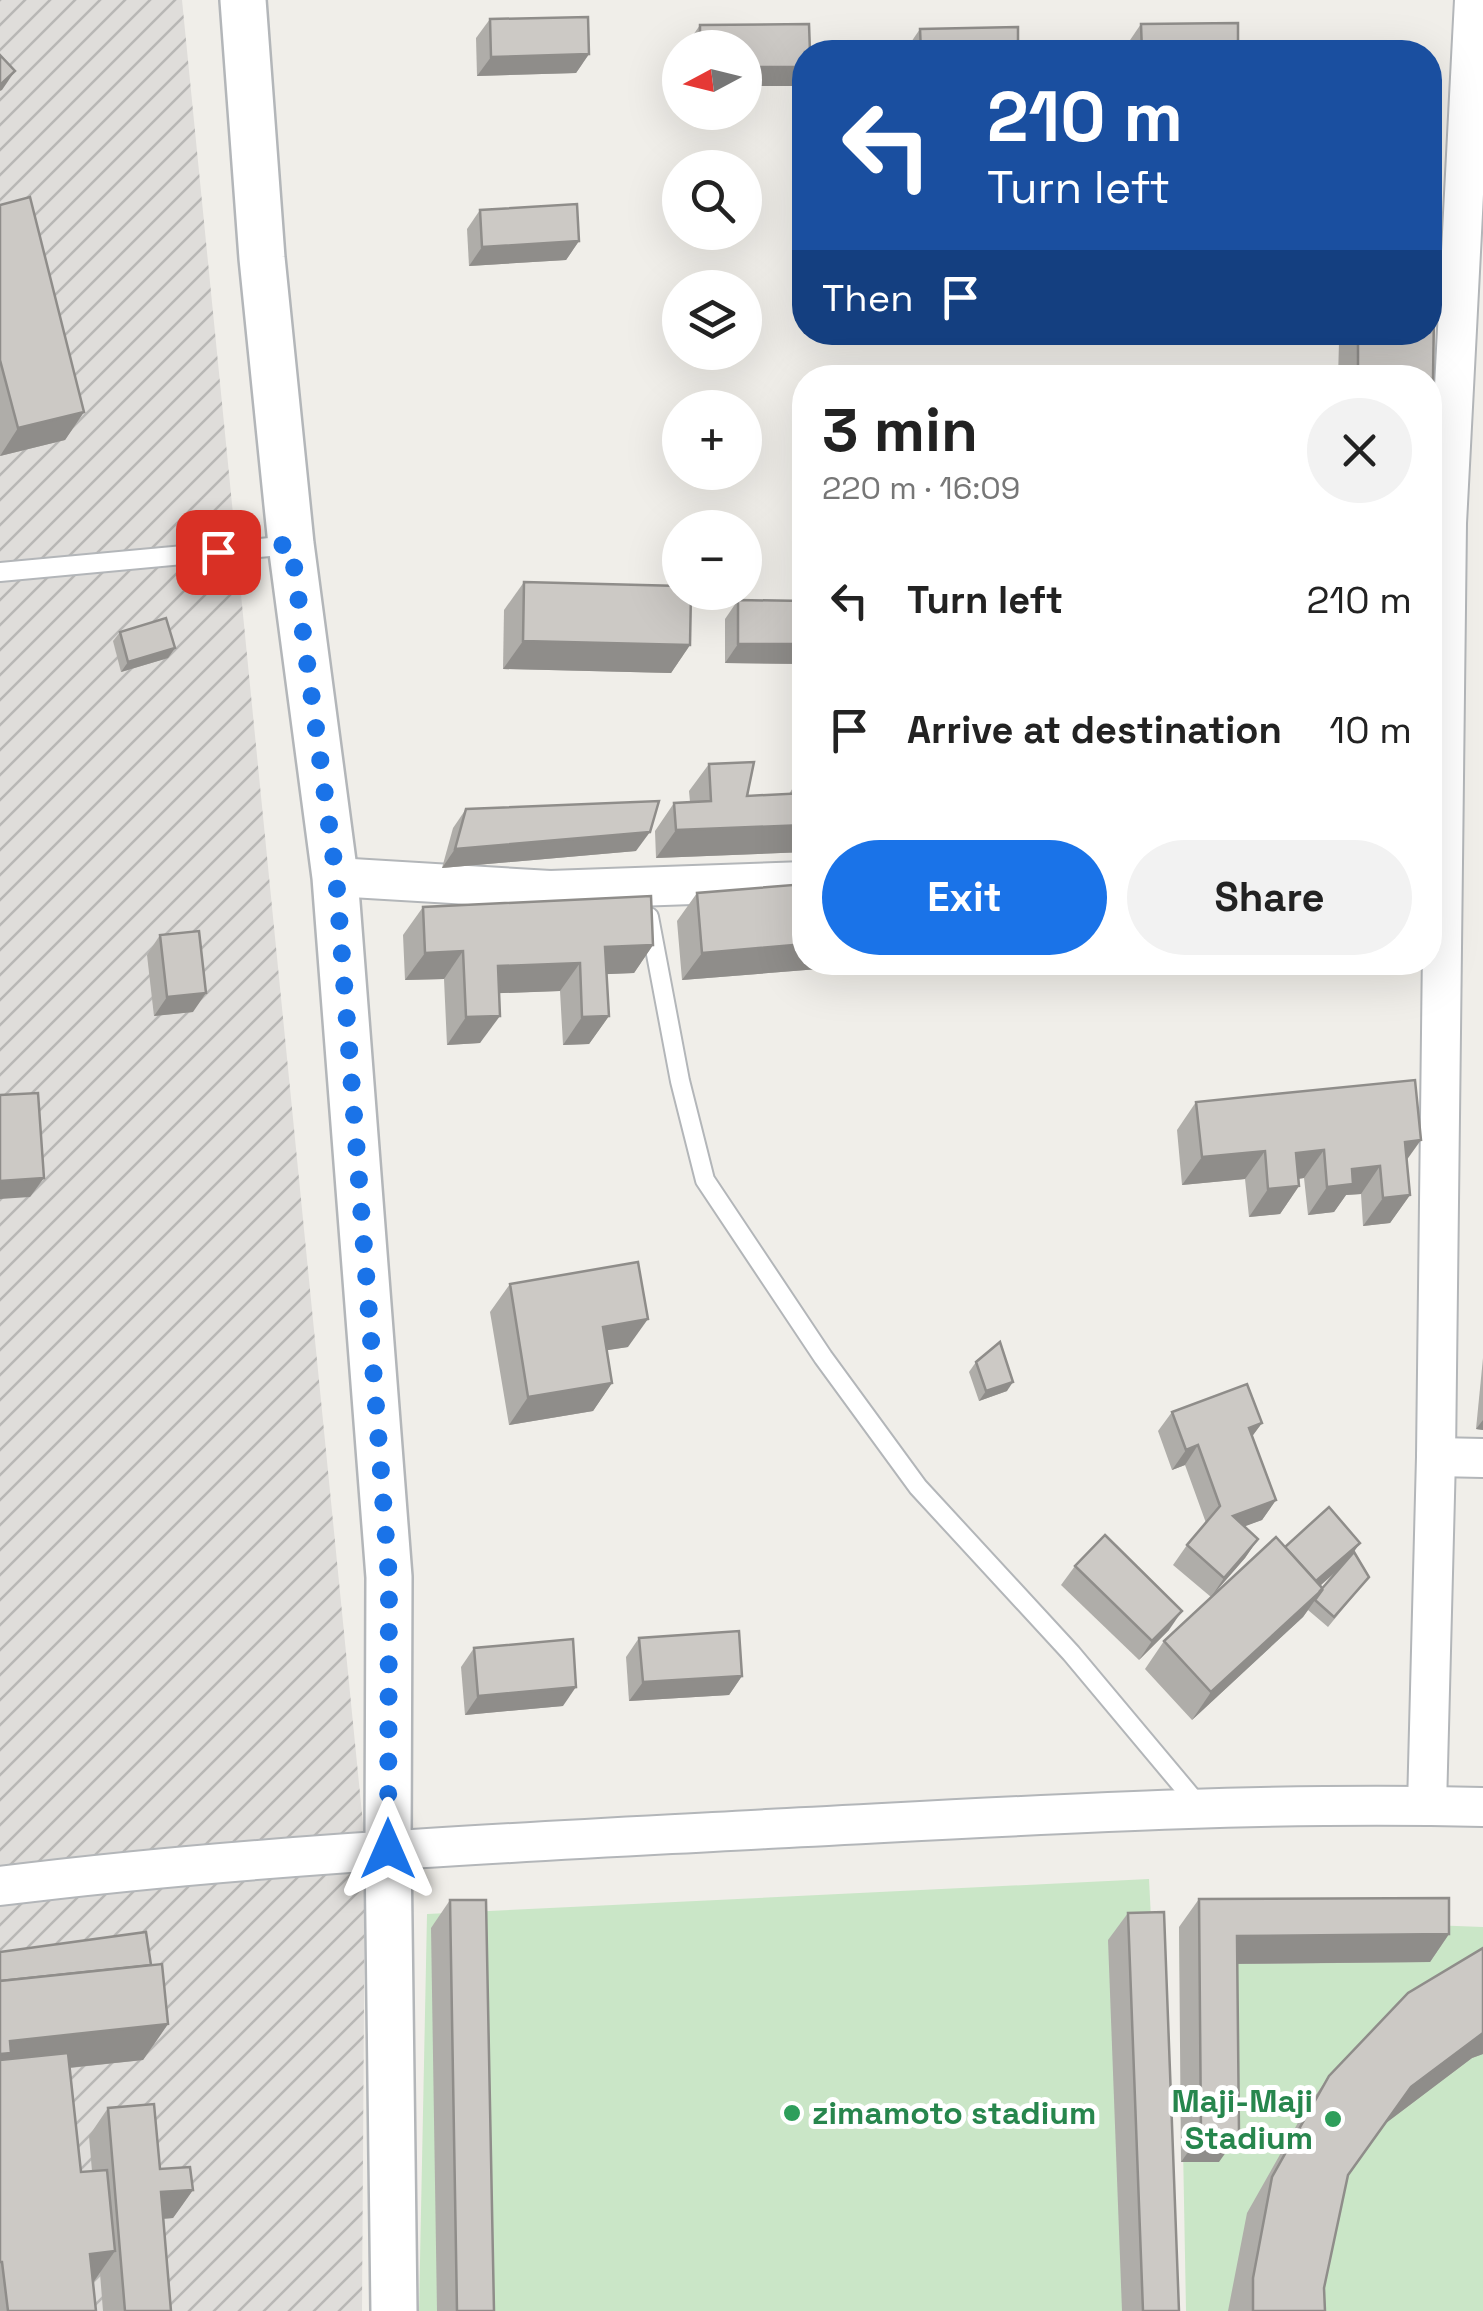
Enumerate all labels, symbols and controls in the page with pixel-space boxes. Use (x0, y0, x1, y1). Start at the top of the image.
north arrow (662, 30, 762, 130)
map controls (662, 30, 762, 610)
text: 210 m (987, 72, 1183, 161)
icon: left (822, 80, 952, 210)
button: search (662, 150, 762, 250)
text: Turn left (987, 159, 1170, 216)
button: layers (662, 270, 762, 370)
icon: arrive (933, 270, 988, 325)
text: Then (822, 274, 913, 322)
button: + (662, 390, 762, 490)
text: 3 min (822, 392, 978, 469)
button: close (1307, 398, 1412, 503)
text: 220 m · 16:09 (822, 468, 1020, 508)
pin (176, 510, 261, 595)
button: − (662, 510, 762, 610)
icon: arrive (191, 525, 246, 580)
icon: left (822, 573, 877, 628)
text: Turn left (907, 576, 1063, 624)
text: 210 m (1306, 576, 1412, 624)
icon: arrive (822, 703, 877, 758)
text: Arrive at destination (907, 706, 1282, 754)
text: 10 m (1329, 706, 1412, 754)
button: Exit (822, 840, 1107, 955)
button: Share (1127, 840, 1412, 955)
position arrow (336, 1797, 440, 1901)
place label: Maji-Maji Stadium (1172, 2081, 1313, 2158)
place label: zimamoto stadium (812, 2093, 1096, 2133)
marker: zimamoto stadium (781, 2102, 803, 2124)
marker: Maji-Maji Stadium (1322, 2108, 1344, 2130)

